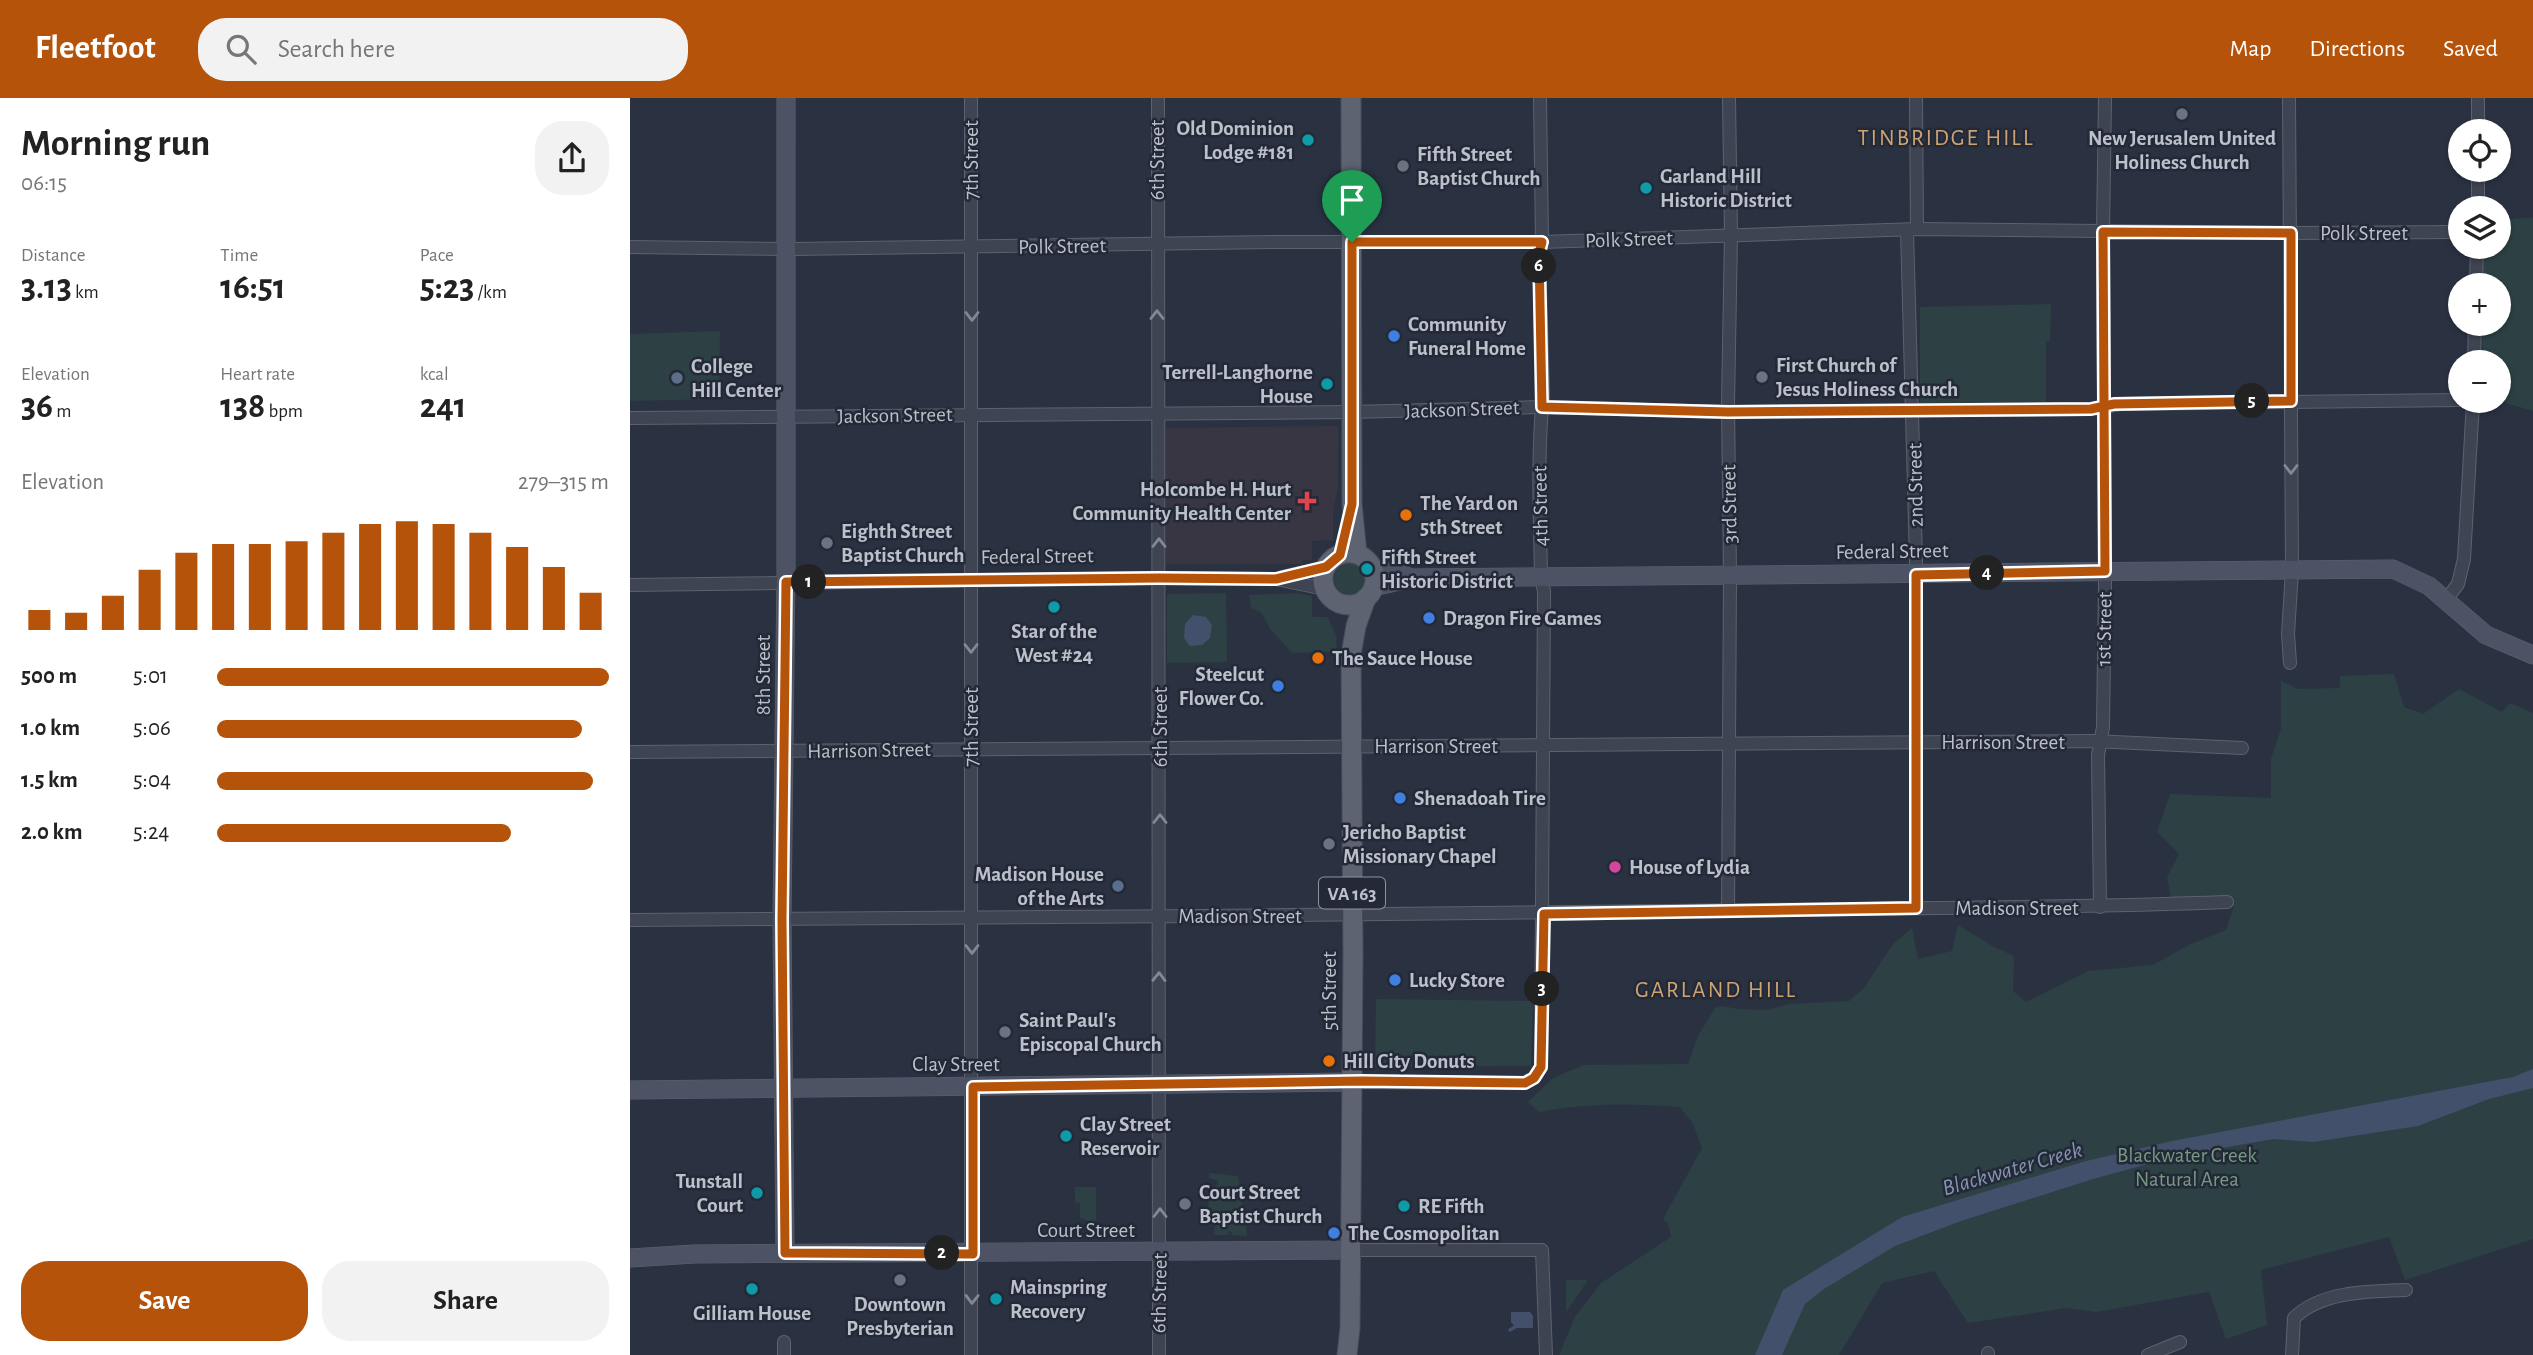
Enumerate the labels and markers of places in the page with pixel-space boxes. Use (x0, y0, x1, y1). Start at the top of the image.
marker: New Jerusalem United Holiness Church (2174, 106, 2190, 122)
place label: Old Dominion Lodge #181 (1176, 118, 1294, 163)
place label: New Jerusalem United Holiness Church (2088, 128, 2276, 173)
marker: Old Dominion Lodge #181 (1300, 132, 1316, 148)
place label: Fifth Street Baptist Church (1417, 144, 1541, 189)
marker: Fifth Street Baptist Church (1395, 158, 1411, 174)
place label: Garland Hill Historic District (1660, 166, 1792, 211)
pin (1322, 170, 1382, 242)
marker: Garland Hill Historic District (1638, 180, 1654, 196)
pin: 6 (1522, 248, 1556, 284)
place label: Community Funeral Home (1408, 314, 1526, 359)
marker: Community Funeral Home (1386, 328, 1402, 344)
place label: First Church of Jesus Holiness Church (1776, 355, 1958, 400)
place label: College Hill Center (691, 356, 782, 401)
place label: Terrell-Langhorne House (1162, 362, 1313, 407)
marker: First Church of Jesus Holiness Church (1754, 369, 1770, 385)
marker: College Hill Center (669, 370, 685, 386)
marker: Terrell-Langhorne House (1319, 376, 1335, 392)
pin: 5 (2234, 384, 2270, 418)
place label: Holcombe H. Hurt Community Health Center (1072, 479, 1292, 524)
marker: Holcombe H. Hurt Community Health Center (1297, 491, 1317, 511)
place label: The Yard on 5th Street (1420, 493, 1518, 538)
marker: The Yard on 5th Street (1398, 507, 1414, 523)
place label: Eighth Street Baptist Church (841, 521, 965, 566)
marker: Eighth Street Baptist Church (819, 535, 835, 551)
place label: Fifth Street Historic District (1381, 547, 1513, 592)
pin: 4 (1970, 556, 2004, 590)
marker: Fifth Street Historic District (1359, 561, 1375, 577)
pin: 1 (792, 564, 826, 600)
marker: Star of the West #24 (1046, 599, 1062, 615)
place label: Dragon Fire Games (1443, 608, 1602, 629)
marker: Dragon Fire Games (1421, 610, 1437, 626)
place label: Star of the West #24 (1011, 621, 1097, 666)
place label: The Sauce House (1332, 648, 1473, 669)
marker: The Sauce House (1310, 650, 1326, 666)
place label: Steelcut Flower Co. (1179, 664, 1264, 709)
marker: Steelcut Flower Co. (1270, 678, 1286, 694)
place label: Shenadoah Tire (1414, 788, 1546, 809)
marker: Shenadoah Tire (1392, 790, 1408, 806)
place label: Jericho Baptist Missionary Chapel (1343, 822, 1497, 867)
marker: Jericho Baptist Missionary Chapel (1321, 836, 1337, 852)
place label: House of Lydia (1629, 857, 1750, 878)
marker: House of Lydia (1607, 859, 1623, 875)
place label: Madison House of the Arts (975, 864, 1104, 909)
marker: Madison House of the Arts (1110, 878, 1126, 894)
place label: Lucky Store (1409, 970, 1505, 991)
marker: Lucky Store (1387, 972, 1403, 988)
pin: 3 (1524, 972, 1560, 1006)
place label: Saint Paul's Episcopal Church (1019, 1010, 1162, 1055)
marker: Saint Paul's Episcopal Church (997, 1024, 1013, 1040)
place label: Hill City Donuts (1343, 1051, 1474, 1072)
marker: Hill City Donuts (1321, 1053, 1337, 1069)
place label: Clay Street Reservoir (1080, 1114, 1171, 1159)
marker: Clay Street Reservoir (1058, 1128, 1074, 1144)
place label: Tunstall Court (676, 1171, 743, 1216)
place label: Court Street Baptist Church (1199, 1182, 1323, 1227)
marker: Tunstall Court (749, 1185, 765, 1201)
marker: Court Street Baptist Church (1177, 1196, 1193, 1212)
place label: RE Fifth (1418, 1196, 1485, 1217)
marker: RE Fifth (1396, 1198, 1412, 1214)
place label: The Cosmopolitan (1348, 1223, 1500, 1244)
marker: The Cosmopolitan (1326, 1225, 1342, 1241)
pin: 2 (924, 1236, 960, 1270)
marker: Downtown Presbyterian (892, 1272, 908, 1288)
place label: Mainspring Recovery (1010, 1277, 1107, 1322)
marker: Gilliam House (744, 1281, 760, 1297)
marker: Mainspring Recovery (988, 1291, 1004, 1307)
place label: Downtown Presbyterian (846, 1294, 954, 1339)
place label: Gilliam House (693, 1303, 811, 1324)

